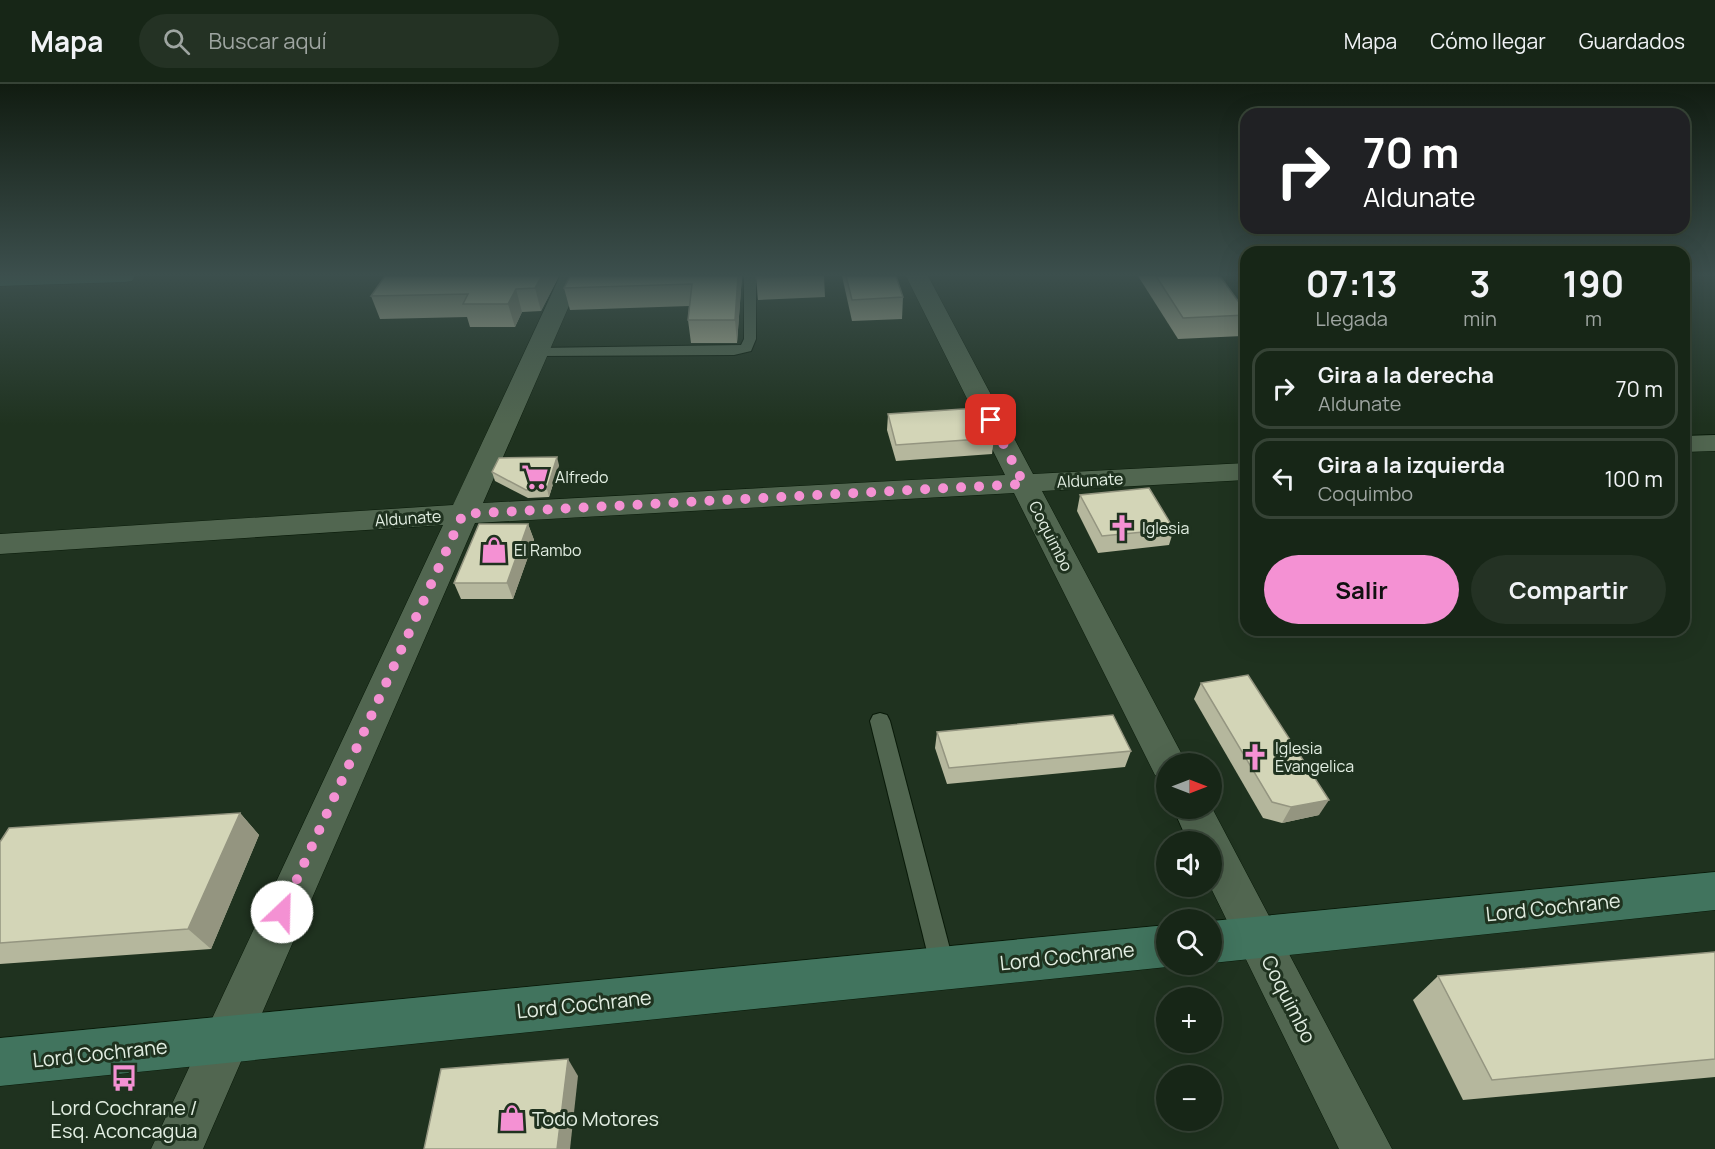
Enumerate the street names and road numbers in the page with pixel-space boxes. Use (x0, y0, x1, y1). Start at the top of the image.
street label: Aldunate (1056, 467, 1124, 493)
street label: Coquimbo (1024, 497, 1078, 575)
street label: Aldunate (374, 505, 442, 531)
street label: Lord Cochrane (1484, 886, 1622, 928)
street label: Lord Cochrane (998, 935, 1136, 977)
street label: Coquimbo (1255, 950, 1323, 1048)
street label: Lord Cochrane (515, 983, 653, 1025)
street label: Lord Cochrane (31, 1032, 169, 1074)

